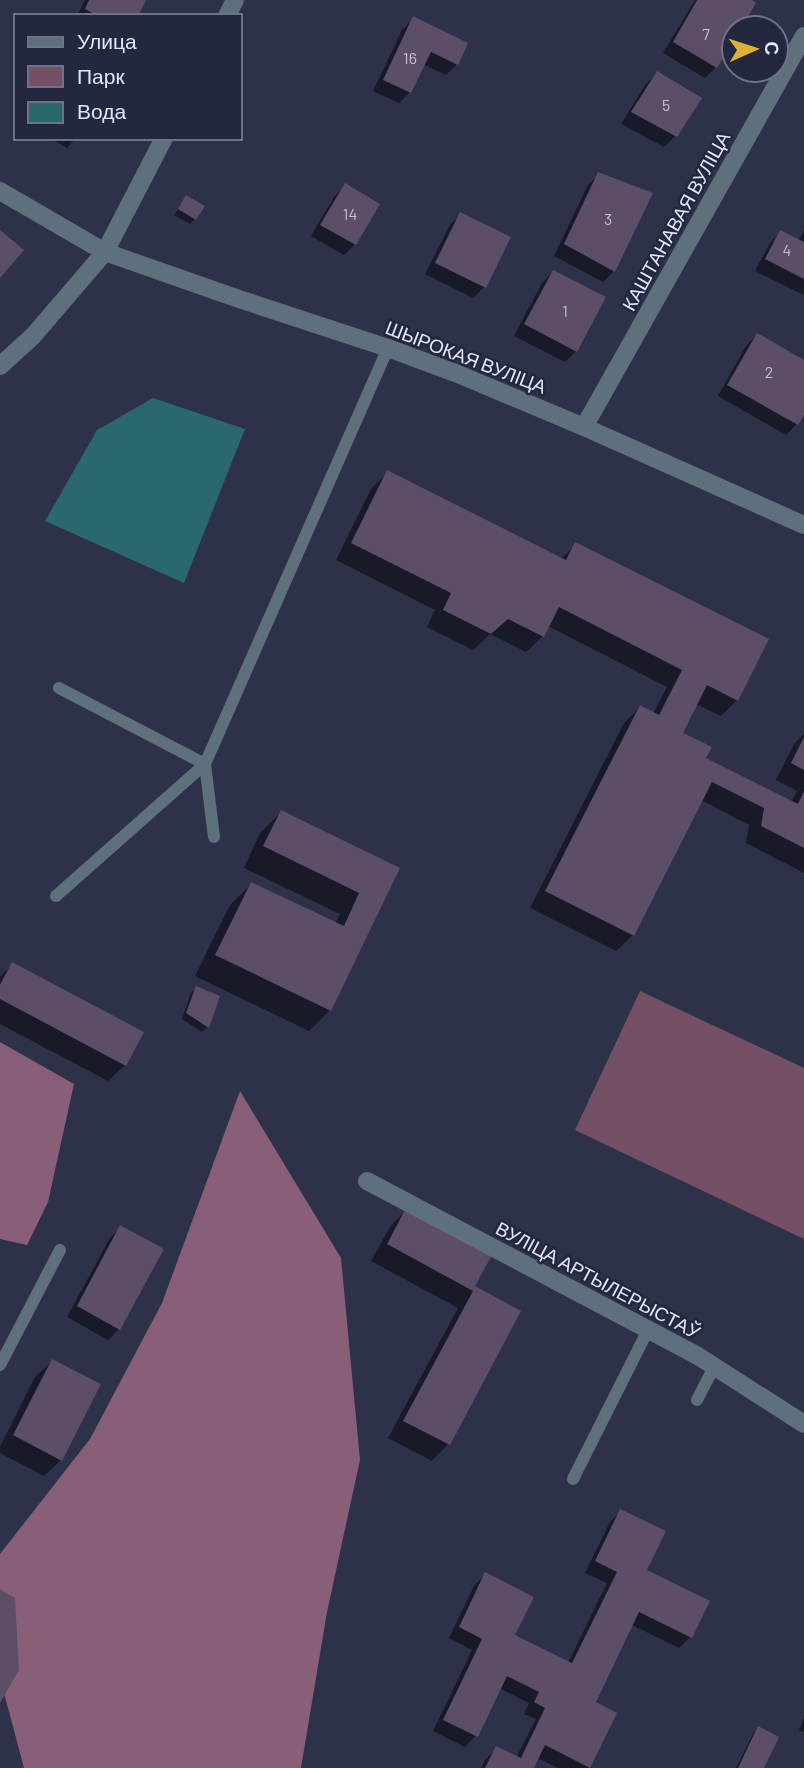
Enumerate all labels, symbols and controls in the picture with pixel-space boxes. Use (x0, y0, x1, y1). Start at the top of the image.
legend (14, 14, 242, 140)
north arrow (720, 14, 790, 84)
house number: 7 (702, 24, 710, 43)
text: Улица (77, 28, 137, 53)
text: С (761, 41, 784, 56)
house number: 16 (403, 48, 417, 67)
text: Парк (77, 63, 125, 88)
house number: 5 (662, 95, 670, 114)
text: Вода (77, 98, 126, 123)
street label: КАШТАНАВАЯ ВУЛІЦА (617, 127, 735, 314)
house number: 14 (343, 204, 357, 223)
house number: 3 (604, 209, 612, 228)
house number: 4 (783, 240, 791, 259)
house number: 1 (562, 301, 568, 320)
street label: ШЫРОКАЯ ВУЛІЦА (382, 315, 550, 398)
house number: 2 (765, 362, 773, 381)
street label: ВУЛІЦА АРТЫЛЕРЫСТАЎ (492, 1216, 705, 1344)

